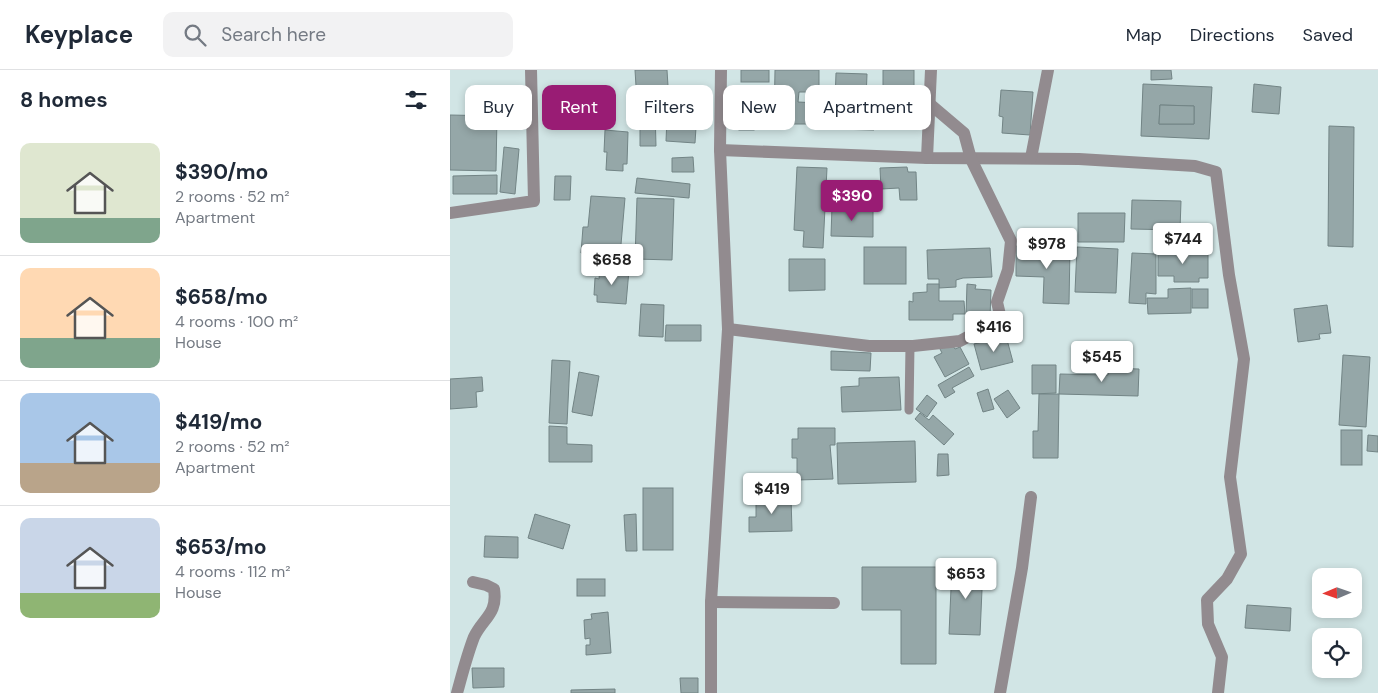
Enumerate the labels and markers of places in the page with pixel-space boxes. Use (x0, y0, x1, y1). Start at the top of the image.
pin: $390 (822, 180, 882, 222)
pin: $744 (1153, 222, 1213, 265)
pin: $978 (1017, 228, 1077, 270)
pin: $658 (582, 244, 642, 286)
pin: $416 (964, 310, 1024, 353)
pin: $545 (1072, 340, 1132, 383)
pin: $419 (742, 472, 802, 515)
pin: $653 (936, 558, 996, 600)

